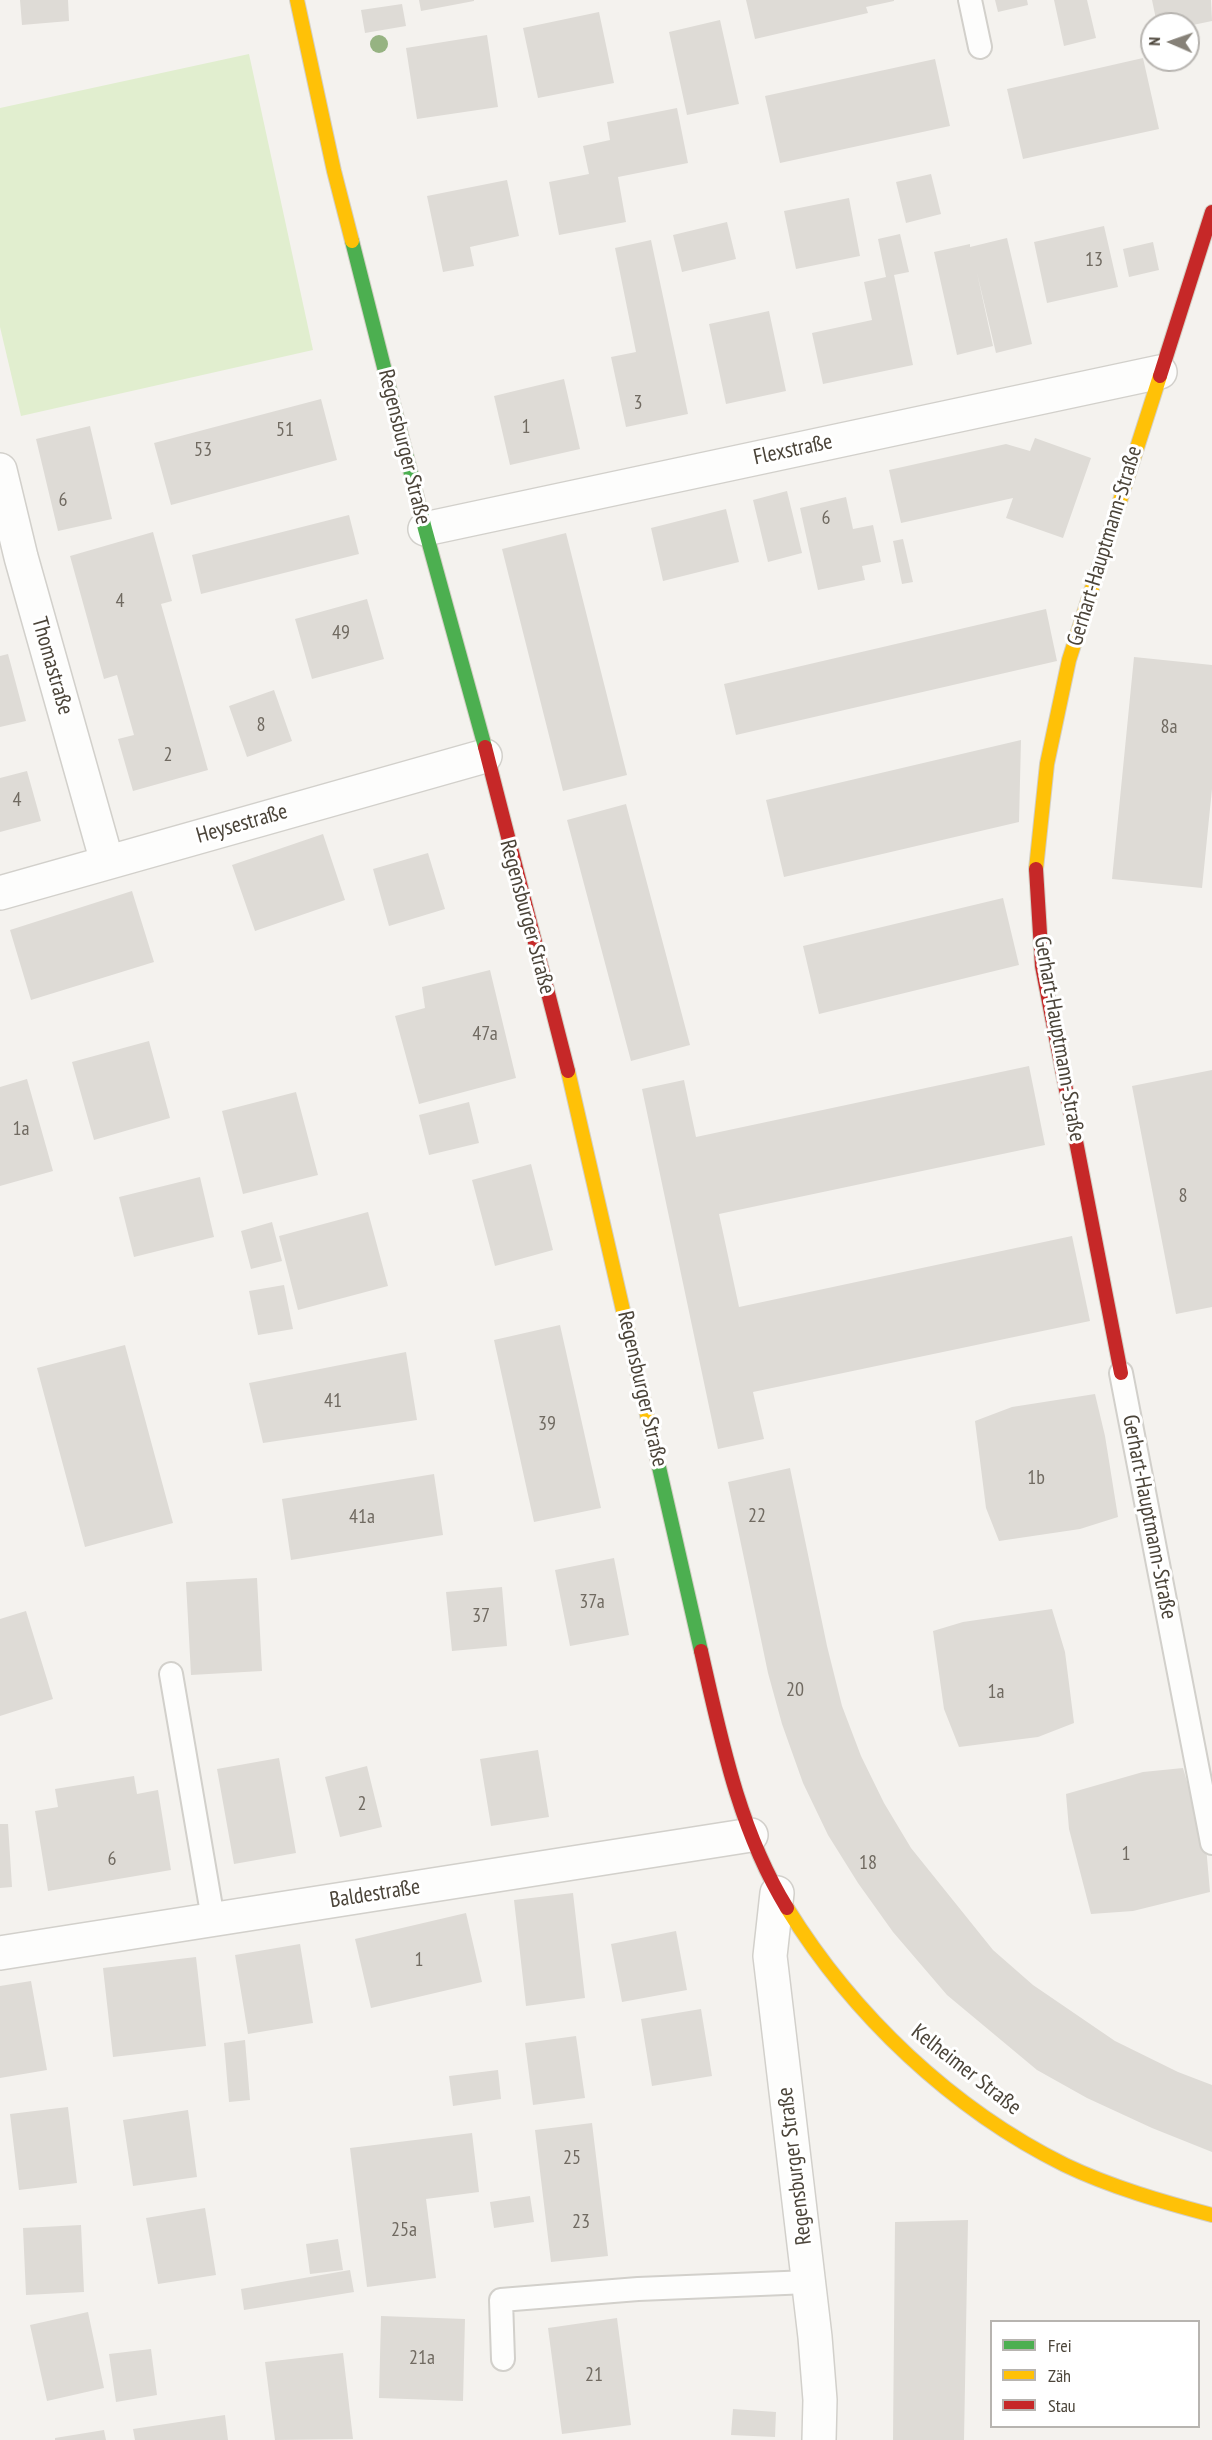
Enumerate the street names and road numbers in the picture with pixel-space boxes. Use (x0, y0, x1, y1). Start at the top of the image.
street label: Regensburger Straße (372, 367, 436, 527)
street label: Flexstraße (751, 429, 835, 471)
street label: Gerhart-Hauptmann-Straße (1062, 443, 1148, 649)
street label: Thomastraße (25, 614, 79, 718)
street label: Heysestraße (193, 798, 291, 850)
street label: Regensburger Straße (494, 837, 560, 997)
street label: Gerhart-Hauptmann-Straße (1028, 934, 1090, 1144)
street label: Regensburger Straße (611, 1309, 673, 1469)
street label: Gerhart-Hauptmann-Straße (1116, 1413, 1182, 1621)
street label: Baldestraße (328, 1874, 422, 1914)
street label: Kelheimer Straße (906, 2019, 1026, 2121)
street label: Regensburger Straße (772, 2086, 818, 2246)

